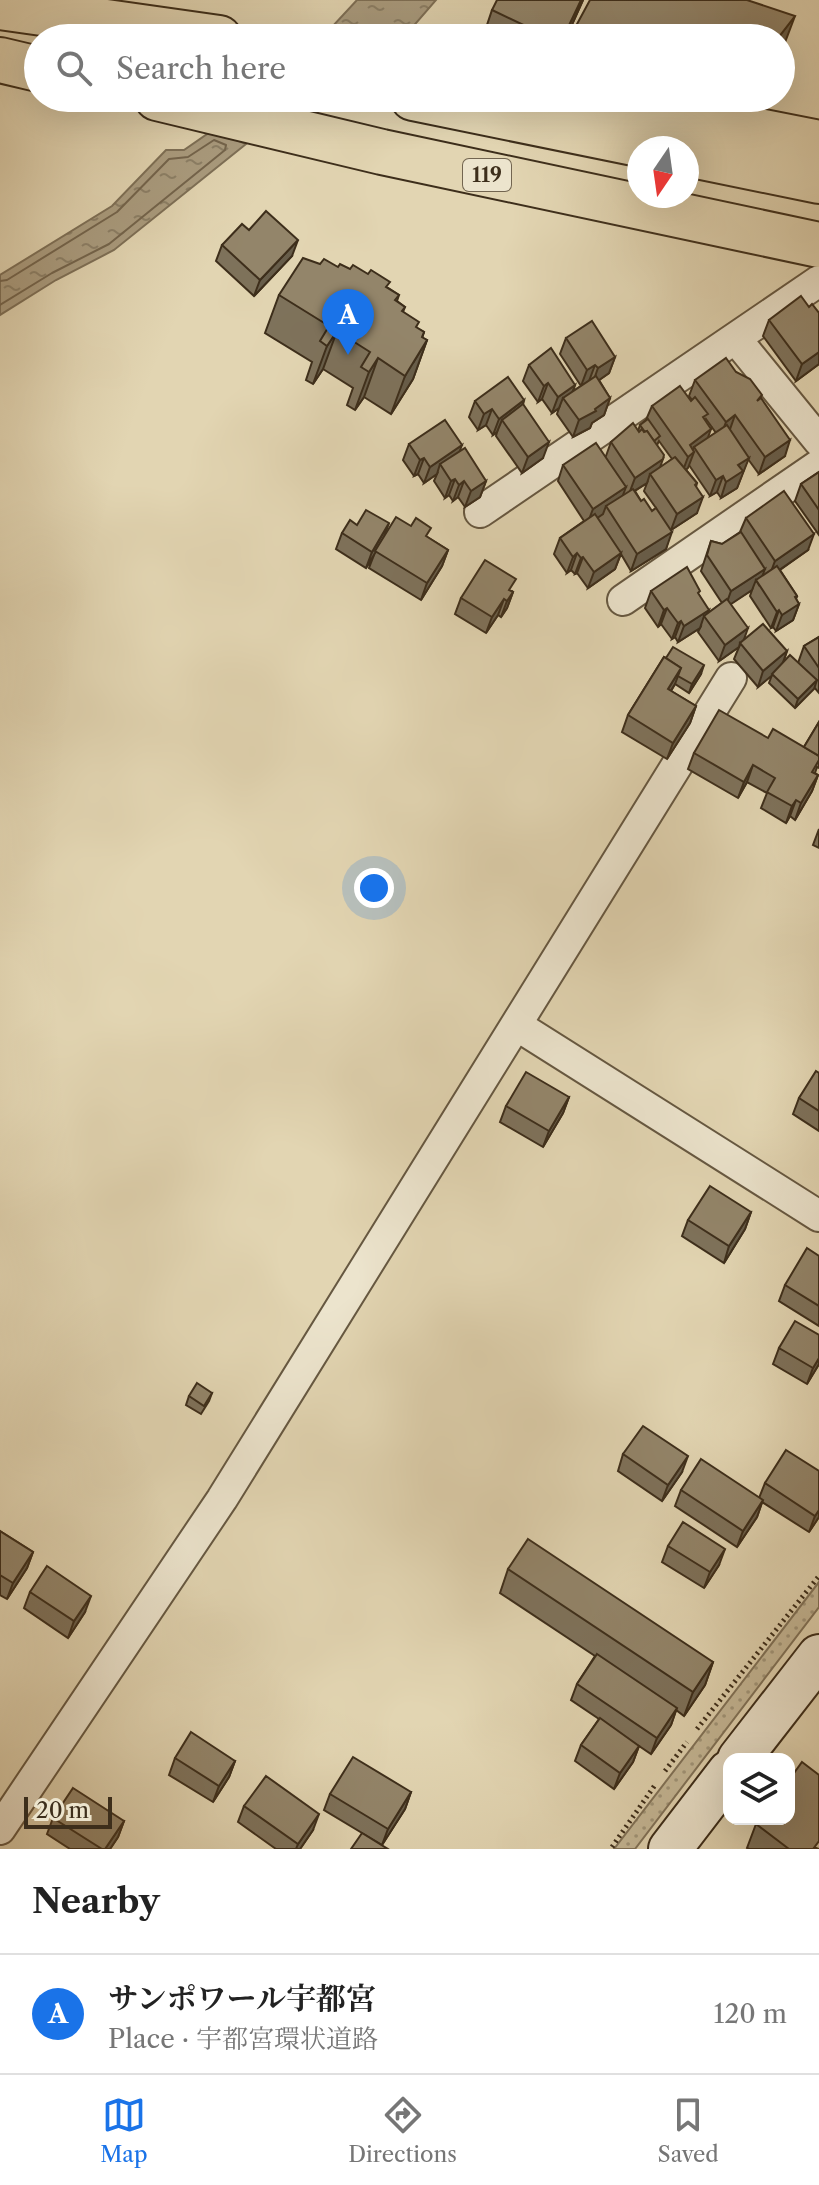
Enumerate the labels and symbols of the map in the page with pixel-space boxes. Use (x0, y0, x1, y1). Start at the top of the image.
north arrow (627, 136, 699, 208)
road number: 119 (463, 159, 511, 191)
pin: A (322, 289, 374, 355)
your location (354, 868, 394, 908)
scale bar (24, 1793, 112, 1829)

